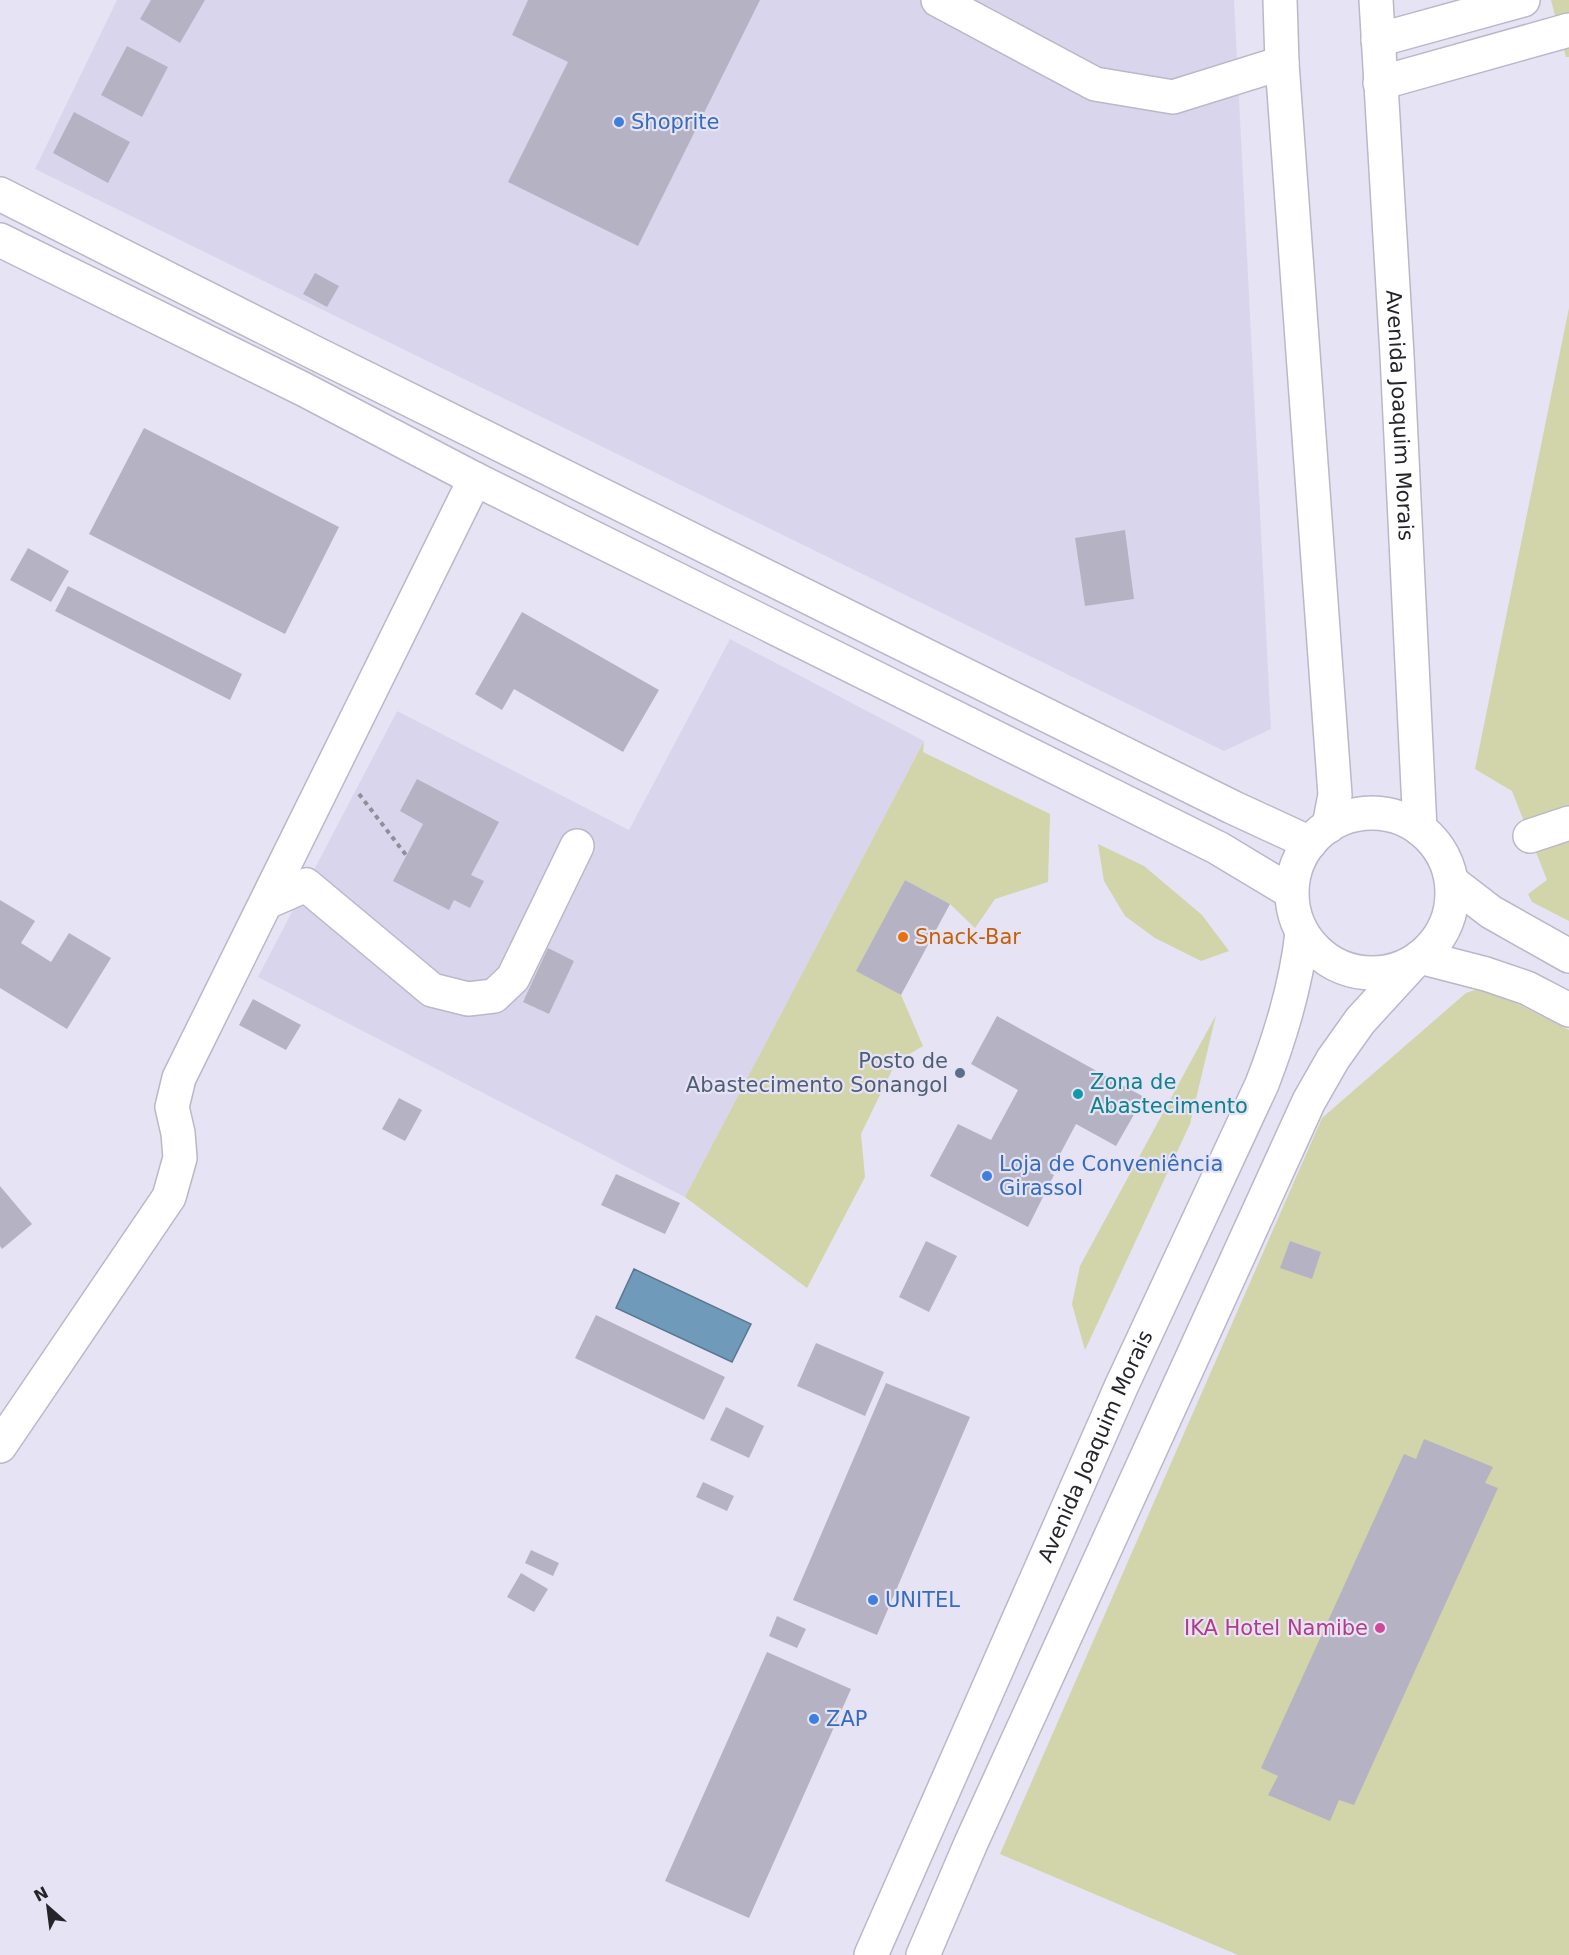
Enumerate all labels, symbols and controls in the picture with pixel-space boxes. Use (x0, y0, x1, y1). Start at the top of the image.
place label: Shoprite (631, 110, 719, 134)
marker: Shoprite (612, 115, 626, 129)
street label: Avenida Joaquim Morais (1381, 289, 1418, 541)
place label: Snack-Bar (915, 925, 1021, 949)
marker: Snack-Bar (896, 930, 910, 944)
place label: Posto de Abastecimento Sonangol (686, 1049, 948, 1097)
marker: Posto de Abastecimento Sonangol (953, 1066, 967, 1080)
place label: Zona de Abastecimento (1090, 1070, 1248, 1118)
marker: Zona de Abastecimento (1071, 1087, 1085, 1101)
place label: Loja de Conveniência Girassol (999, 1152, 1223, 1200)
marker: Loja de Conveniência Girassol (980, 1169, 994, 1183)
street label: Avenida Joaquim Morais (1033, 1327, 1158, 1566)
place label: UNITEL (885, 1588, 960, 1612)
marker: UNITEL (866, 1593, 880, 1607)
place label: IKA Hotel Namibe (1184, 1616, 1368, 1640)
marker: IKA Hotel Namibe (1373, 1621, 1387, 1635)
place label: ZAP (826, 1707, 867, 1731)
marker: ZAP (807, 1712, 821, 1726)
north arrow (18, 1877, 78, 1937)
text: N (31, 1883, 52, 1906)

